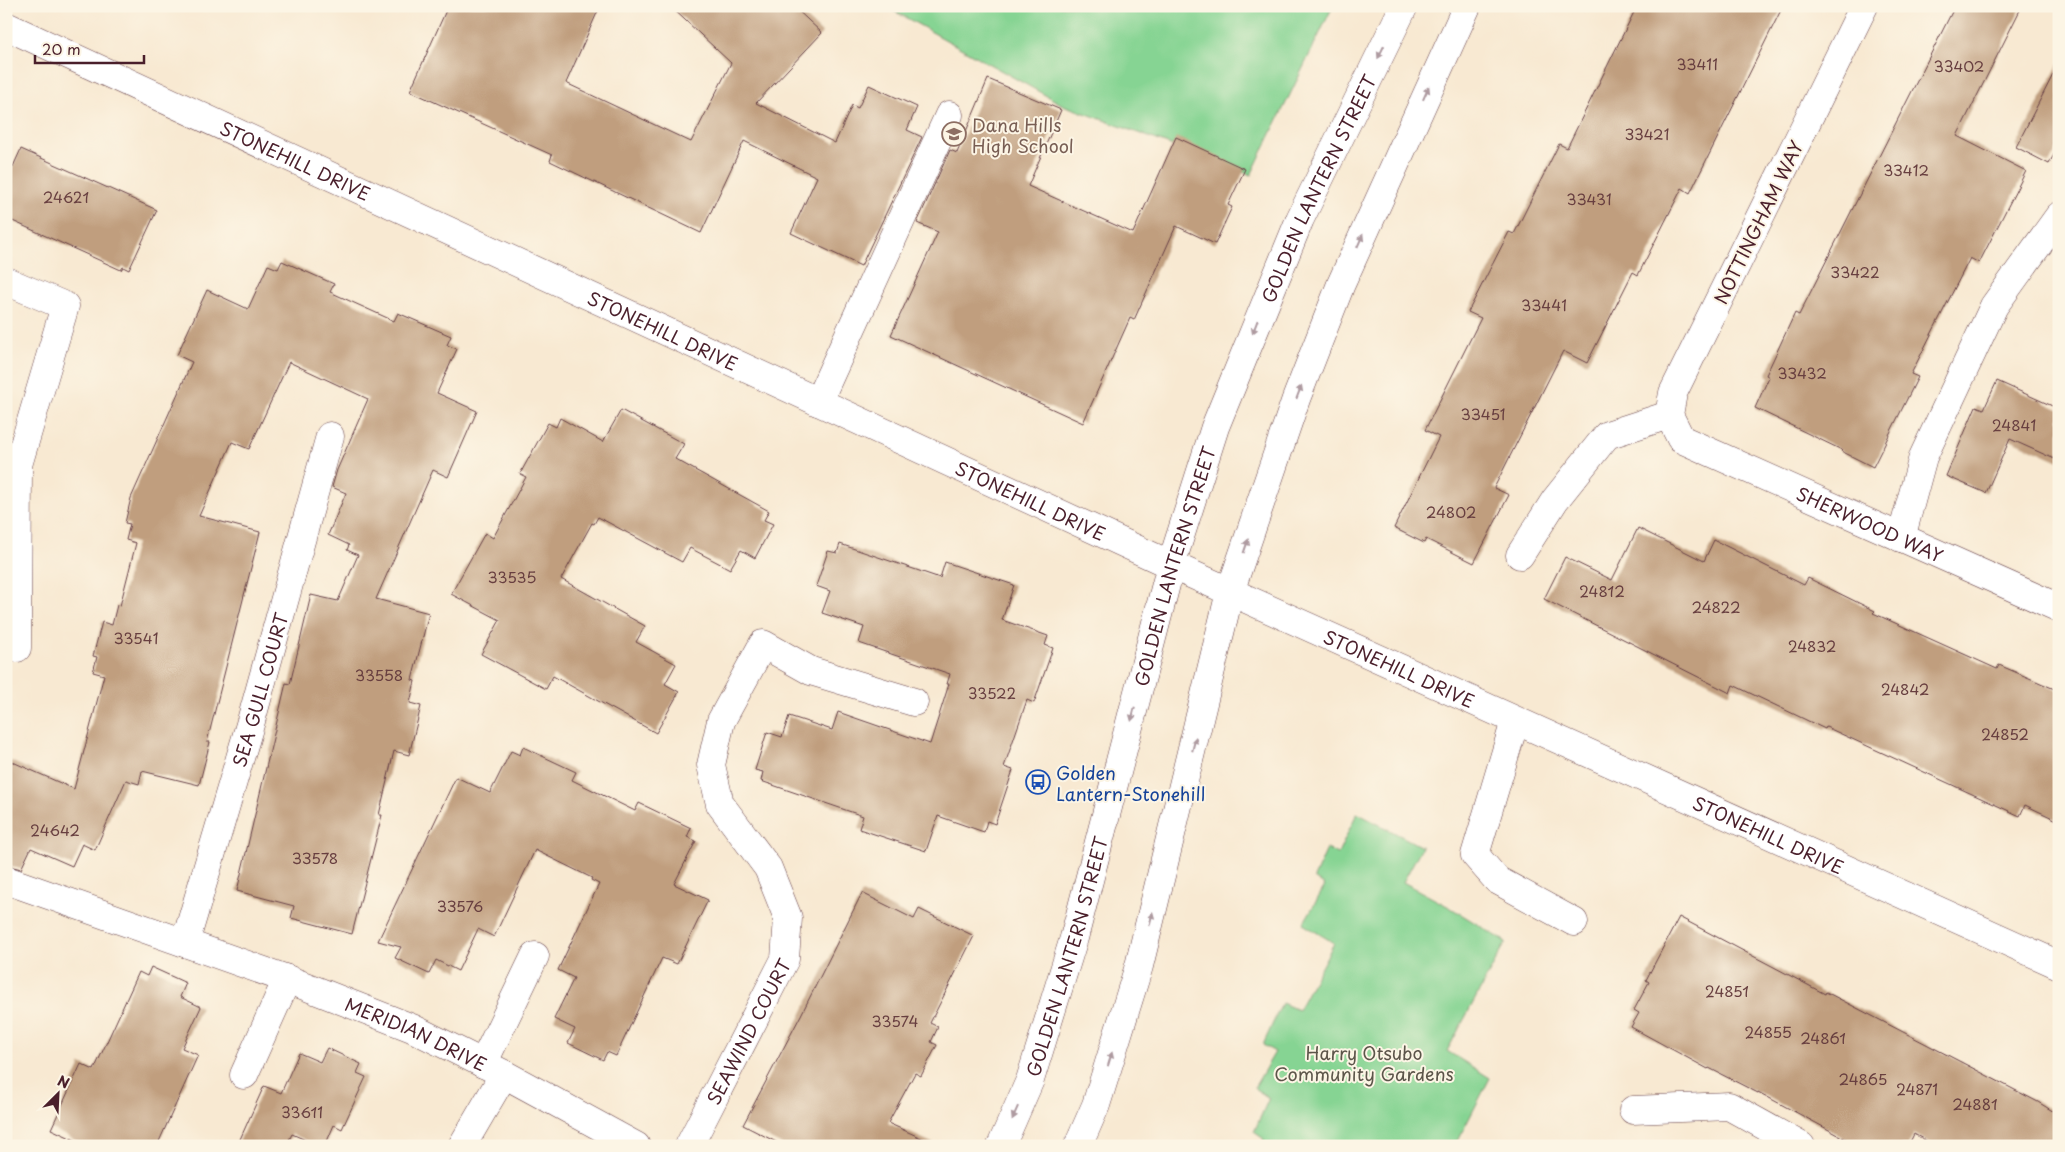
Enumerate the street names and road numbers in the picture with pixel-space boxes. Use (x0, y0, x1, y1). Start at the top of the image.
street label: GOLDEN LANTERN STREET (1254, 69, 1382, 306)
street label: STONEHILL DRIVE (216, 114, 375, 206)
street label: NOTTINGHAM WAY (1707, 135, 1810, 308)
street label: STONEHILL DRIVE (584, 284, 743, 376)
street label: GOLDEN LANTERN STREET (1127, 442, 1222, 689)
street label: STONEHILL DRIVE (951, 454, 1110, 547)
street label: SHERWOOD WAY (1793, 479, 1948, 568)
street label: SEA GULL COURT (225, 609, 294, 770)
street label: STONEHILL DRIVE (1319, 622, 1479, 714)
street label: STONEHILL DRIVE (1689, 788, 1848, 880)
street label: GOLDEN LANTERN STREET (1018, 833, 1114, 1080)
street label: SEAWIND COURT (699, 953, 797, 1109)
street label: MERIDIAN DRIVE (341, 990, 492, 1077)

